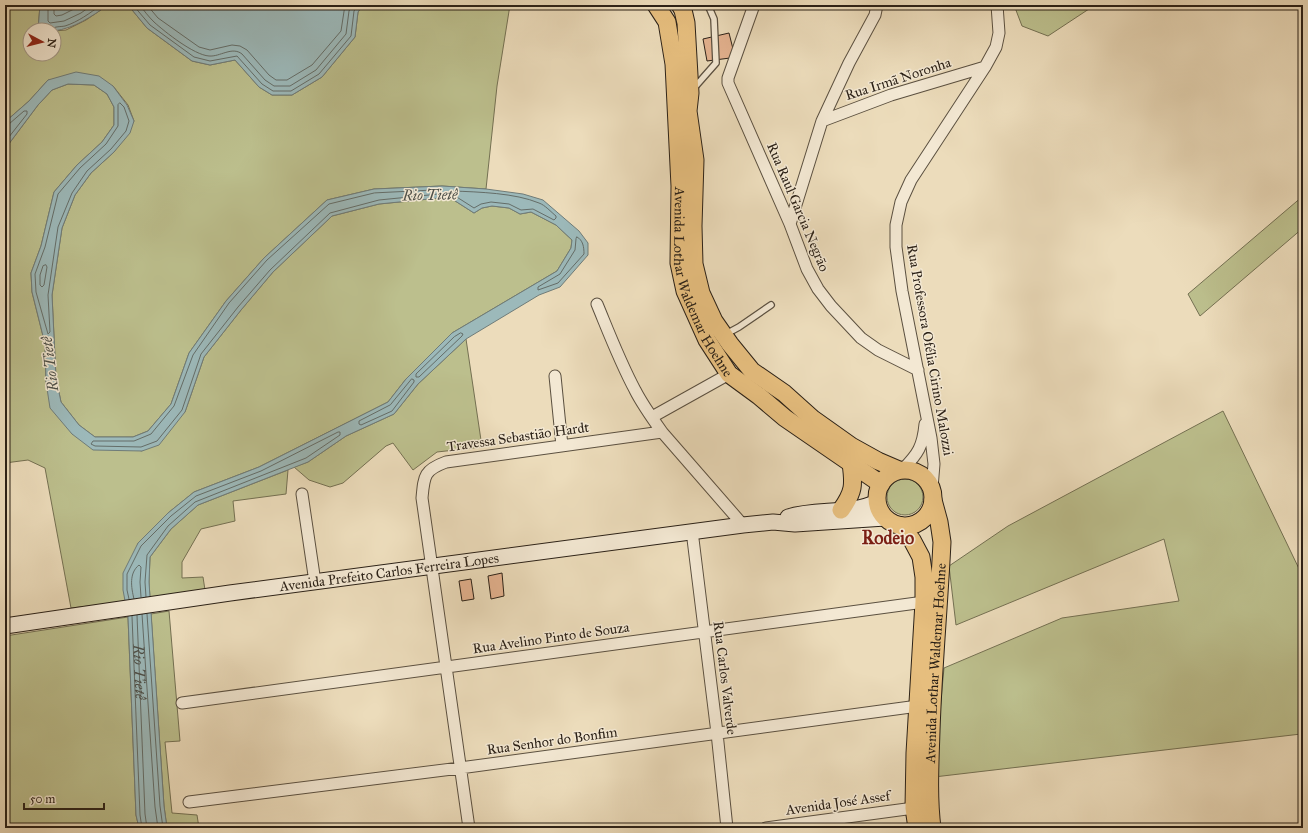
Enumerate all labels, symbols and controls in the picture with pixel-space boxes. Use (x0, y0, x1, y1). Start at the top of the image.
north arrow (22, 22, 62, 62)
text: N (44, 38, 58, 49)
street label: Rua Irmã Noronha (843, 54, 953, 104)
street label: Rua Raul Garcia Negrão (763, 140, 833, 274)
water label: Rio Tietê (401, 185, 459, 204)
street label: Avenida Lothar Waldemar Hoehne (670, 186, 737, 380)
street label: Rua Professora Ofélia Cirino Malozzi (903, 243, 957, 457)
water label: Rio Tietê (38, 334, 62, 393)
street label: Travessa Sebastião Hardt (446, 419, 590, 455)
district label: Rodeio (862, 527, 914, 549)
street label: Avenida Prefeito Carlos Ferreira Lopes (278, 549, 500, 595)
street label: Avenida Lothar Waldemar Hoehne (921, 563, 949, 764)
street label: Rua Avelino Pinto de Souza (471, 619, 631, 657)
street label: Rua Carlos Valverde (710, 620, 740, 736)
water label: Rio Tietê (129, 643, 149, 701)
street label: Rua Senhor do Bonfim (486, 723, 619, 759)
scale bar (24, 785, 104, 811)
street label: Avenida José Assef (784, 787, 894, 820)
text: 50 m (30, 792, 55, 806)

